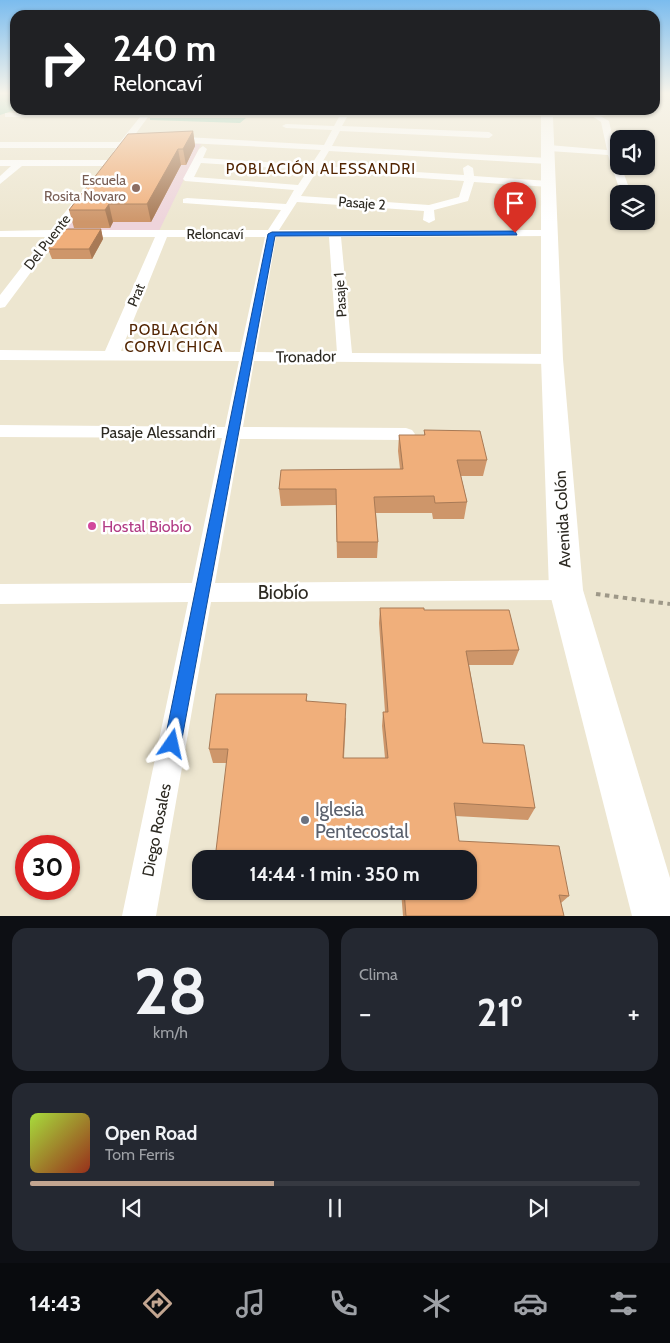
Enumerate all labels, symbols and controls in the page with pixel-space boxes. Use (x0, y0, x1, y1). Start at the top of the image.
text: 240 m (113, 27, 216, 70)
icon: right (30, 30, 95, 95)
text: Reloncaví (113, 70, 202, 97)
map controls (610, 130, 655, 230)
button: sound (610, 130, 655, 175)
district label: POBLACIÓN ALESSANDRI (226, 159, 416, 178)
place label: Escuela Rosita Novaro (44, 171, 126, 205)
marker: Escuela Rosita Novaro (130, 182, 142, 194)
pin (494, 182, 536, 233)
button: layers (610, 185, 655, 230)
icon: arrive (501, 189, 529, 217)
street label: Pasaje 2 (338, 192, 386, 214)
street label: Del Puente (20, 211, 74, 273)
street label: Reloncaví (187, 225, 243, 243)
street label: Pasaje 1 (329, 272, 351, 318)
street label: Prat (123, 280, 149, 309)
district label: POBLACIÓN CORVI CHICA (124, 320, 224, 356)
street label: Tronador (276, 346, 337, 367)
street label: Pasaje Alessandri (101, 423, 215, 442)
street label: Avenida Colón (550, 470, 575, 568)
place label: Hostal Biobío (102, 517, 192, 536)
marker: Hostal Biobío (86, 520, 98, 532)
street label: Biobío (258, 581, 308, 604)
position arrow (145, 717, 197, 769)
street label: Diego Rosales (138, 782, 175, 878)
place label: Iglesia Pentecostal (315, 798, 409, 843)
marker: Iglesia Pentecostal (299, 814, 311, 826)
speed limit sign: 30 (15, 835, 80, 900)
text: 14:44 · 1 min · 350 m (249, 863, 420, 886)
text: 28 (134, 951, 207, 1030)
text: Clima (359, 965, 398, 984)
text: 21° (477, 989, 522, 1036)
text: − (359, 996, 371, 1030)
text: + (628, 996, 640, 1030)
text: km/h (153, 1023, 188, 1042)
text: Open Road (105, 1122, 197, 1145)
text: Tom Ferris (105, 1145, 175, 1164)
icon: previous (118, 1194, 146, 1222)
icon: pause (321, 1194, 349, 1222)
icon: next (524, 1194, 552, 1222)
icon: directions (140, 1286, 175, 1321)
icon: music (233, 1286, 268, 1321)
icon: phone (326, 1286, 361, 1321)
icon: climate (419, 1286, 454, 1321)
icon: car (513, 1286, 548, 1321)
icon: filters (606, 1286, 641, 1321)
text: 14:43 (29, 1290, 81, 1317)

